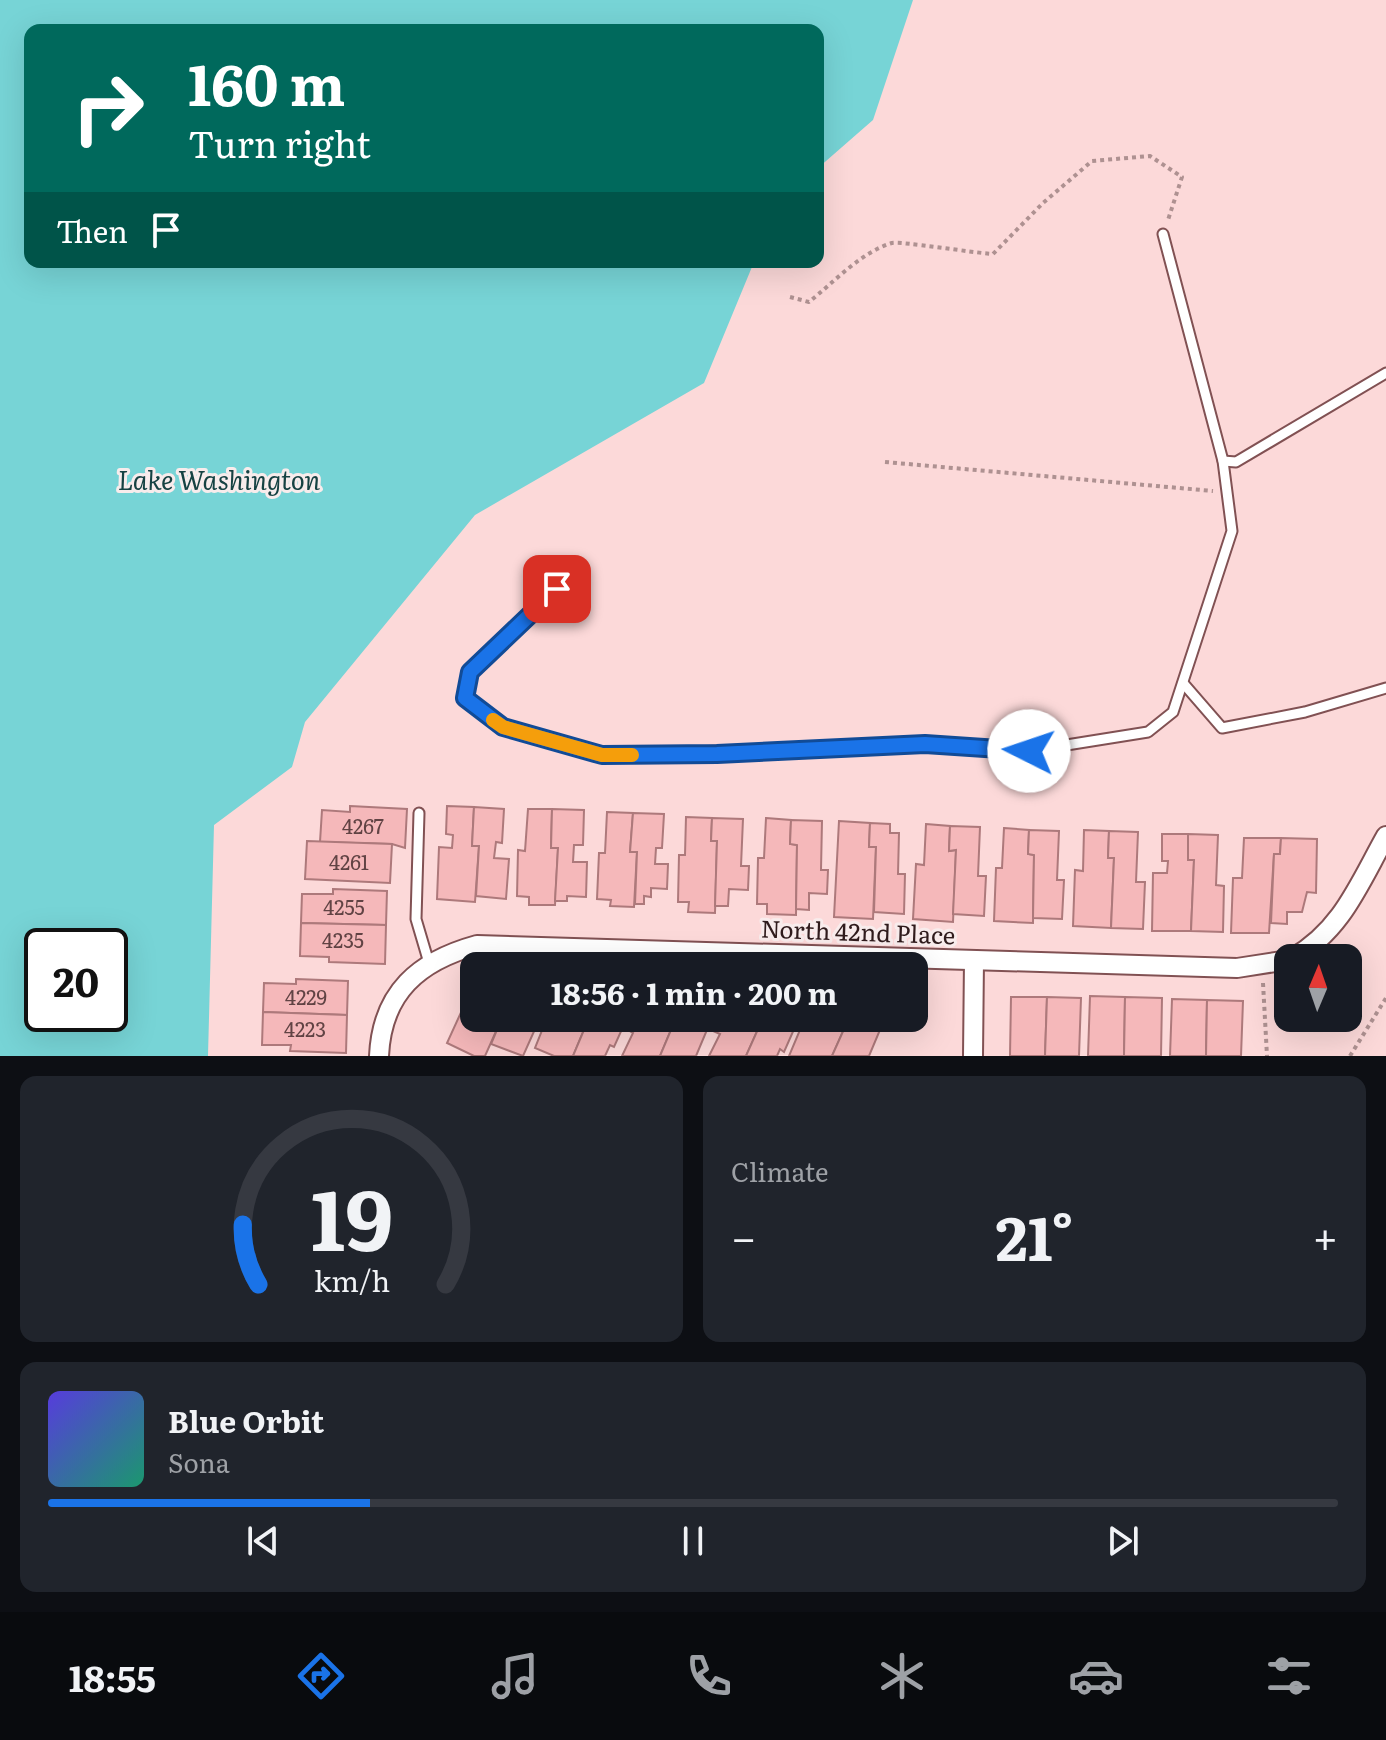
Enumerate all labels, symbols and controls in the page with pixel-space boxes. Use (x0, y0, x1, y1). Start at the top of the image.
text: 160 m (188, 40, 345, 123)
icon: right (56, 56, 160, 160)
text: Turn right (188, 116, 371, 169)
text: Then (56, 208, 128, 252)
icon: arrive (144, 208, 188, 252)
water label: Lake Washington (118, 459, 321, 498)
pin (523, 555, 591, 623)
icon: arrive (535, 567, 579, 611)
position arrow (987, 709, 1071, 793)
house number: 4267 (342, 810, 384, 840)
house number: 4261 (329, 846, 369, 876)
house number: 4255 (323, 891, 365, 921)
street label: North 42nd Place (760, 910, 956, 951)
house number: 4235 (322, 924, 364, 954)
speed limit sign: 20 (24, 928, 128, 1032)
north arrow (1274, 944, 1362, 1032)
map controls (1274, 944, 1362, 1032)
text: 18:56 · 1 min · 200 m (551, 970, 837, 1014)
house number: 4229 (285, 981, 327, 1011)
house number: 4223 (284, 1013, 326, 1043)
text: Climate (731, 1151, 829, 1190)
text: 19 (310, 1153, 393, 1277)
text: 21° (995, 1190, 1074, 1279)
text: − (731, 1202, 757, 1268)
text: + (1312, 1202, 1338, 1268)
text: km/h (313, 1258, 390, 1301)
text: Blue Orbit (168, 1398, 324, 1442)
text: Sona (168, 1442, 230, 1481)
icon: previous (241, 1519, 285, 1563)
icon: pause (671, 1519, 715, 1563)
icon: next (1101, 1519, 1145, 1563)
icon: directions (293, 1648, 349, 1704)
icon: music (487, 1648, 543, 1704)
icon: phone (681, 1648, 737, 1704)
icon: climate (874, 1648, 930, 1704)
icon: car (1068, 1648, 1124, 1704)
icon: filters (1261, 1648, 1317, 1704)
text: 18:55 (69, 1650, 156, 1703)

